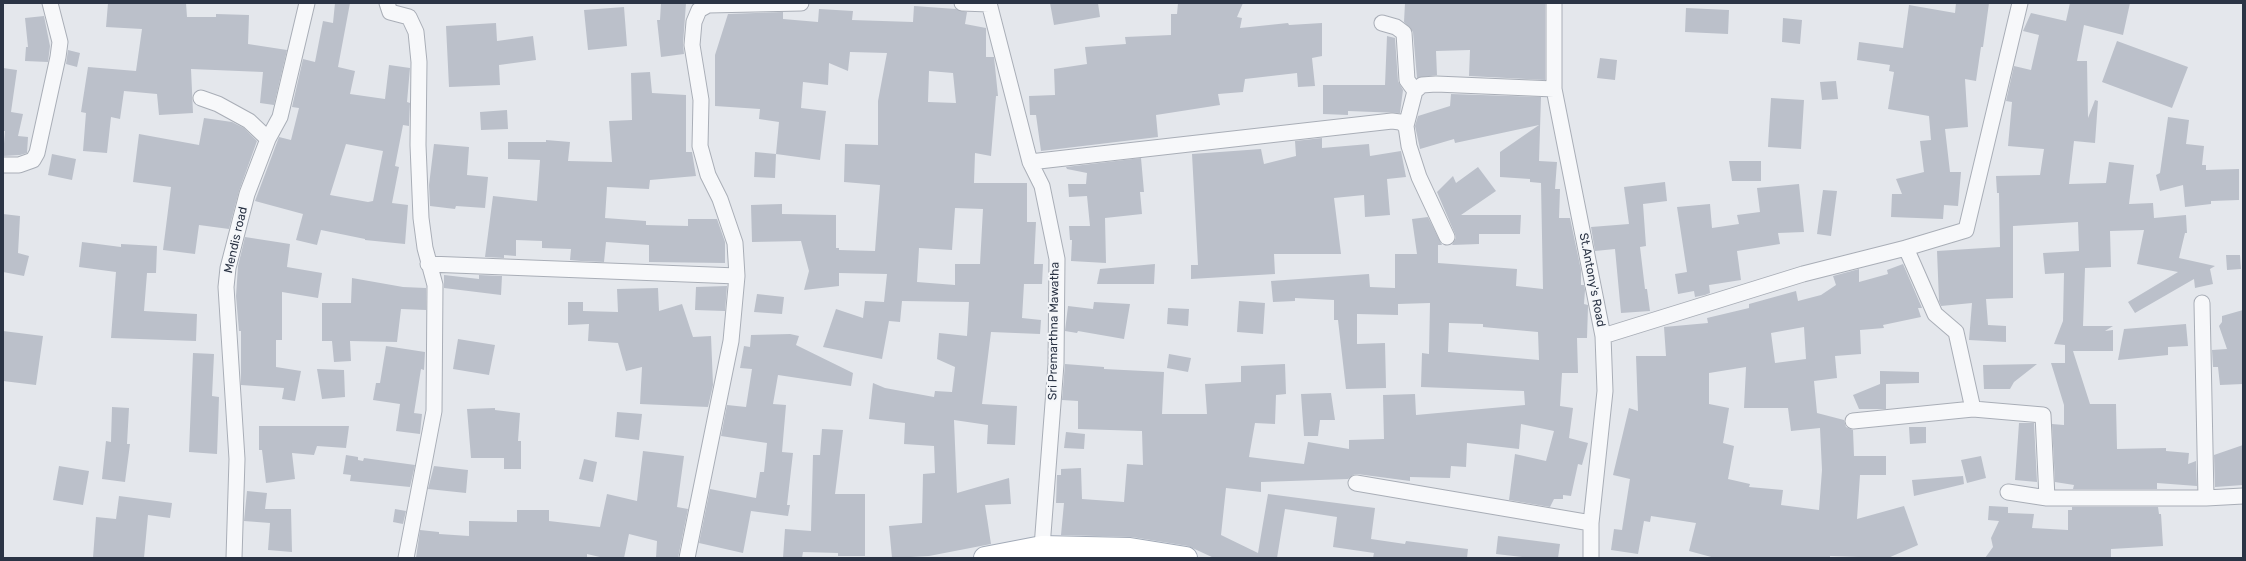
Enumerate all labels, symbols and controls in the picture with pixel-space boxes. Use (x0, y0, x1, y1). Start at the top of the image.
street label: Mendis road (221, 205, 251, 275)
street label: St.Antony's Road (1576, 232, 1608, 328)
street label: Sri Premarthna Mawatha (1046, 262, 1062, 400)

